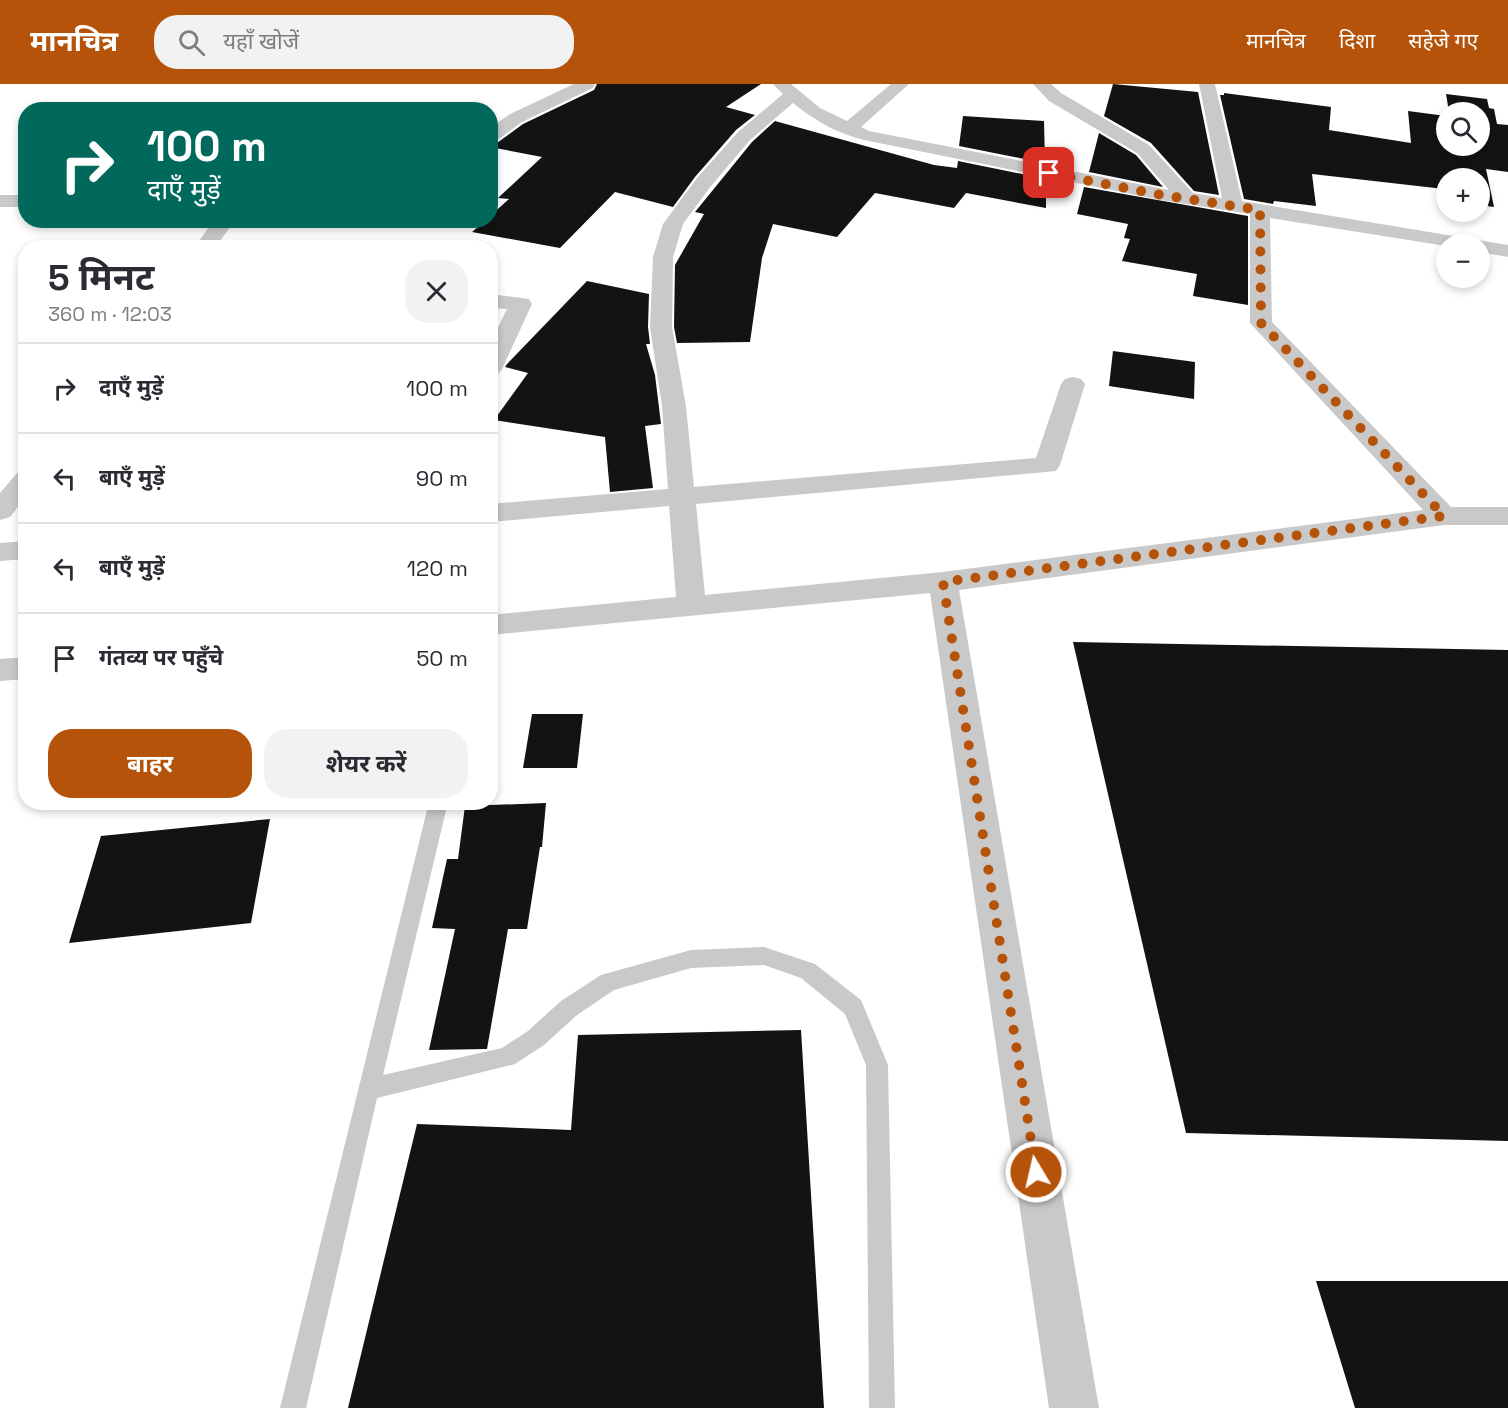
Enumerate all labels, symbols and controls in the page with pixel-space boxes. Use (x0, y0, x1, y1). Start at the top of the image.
search box (154, 15, 574, 69)
text: मानचित्र (30, 23, 118, 59)
icon: search (175, 26, 208, 59)
text: यहाँ खोजें (223, 27, 299, 55)
text: मानचित्र (1246, 27, 1306, 54)
text: दिशा (1339, 27, 1375, 54)
text: सहेजे गए (1408, 27, 1478, 54)
map controls (1436, 102, 1490, 288)
button: search (1436, 102, 1490, 156)
text: 100 m (147, 120, 267, 173)
icon: right (48, 126, 126, 204)
pin (1023, 147, 1074, 198)
icon: arrive (1032, 156, 1065, 189)
button: + (1436, 168, 1490, 222)
text: दाएँ मुड़ें (147, 172, 221, 207)
button: − (1436, 234, 1490, 288)
text: 5 मिनट (48, 255, 154, 301)
button: close (405, 260, 468, 323)
text: 360 m · 12:03 (48, 301, 172, 327)
icon: right (48, 372, 81, 405)
text: दाएँ मुड़ें (99, 373, 164, 401)
text: 100 m (406, 374, 468, 402)
icon: left (48, 462, 81, 495)
text: बाएँ मुड़ें (99, 463, 165, 491)
text: 90 m (416, 464, 468, 492)
icon: left (48, 552, 81, 585)
text: बाएँ मुड़ें (99, 553, 165, 581)
text: 120 m (407, 554, 468, 582)
icon: arrive (48, 642, 81, 675)
text: गंतव्य पर पहुँचे (99, 643, 223, 671)
text: 50 m (416, 644, 468, 672)
button: बाहर (48, 729, 252, 798)
button: शेयर करें (264, 729, 468, 798)
position arrow (1004, 1140, 1068, 1204)

